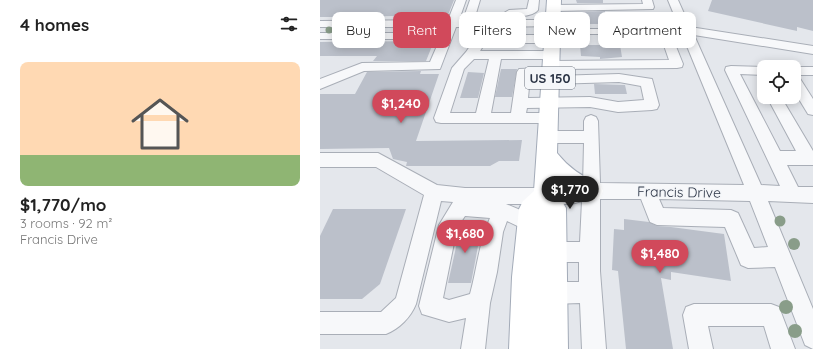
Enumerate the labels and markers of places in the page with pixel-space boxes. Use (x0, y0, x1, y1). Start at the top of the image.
pin: $1,240 (368, 90, 434, 124)
pin: $1,770 (537, 176, 603, 210)
pin: $1,680 (432, 220, 498, 254)
pin: $1,480 (627, 240, 693, 274)

